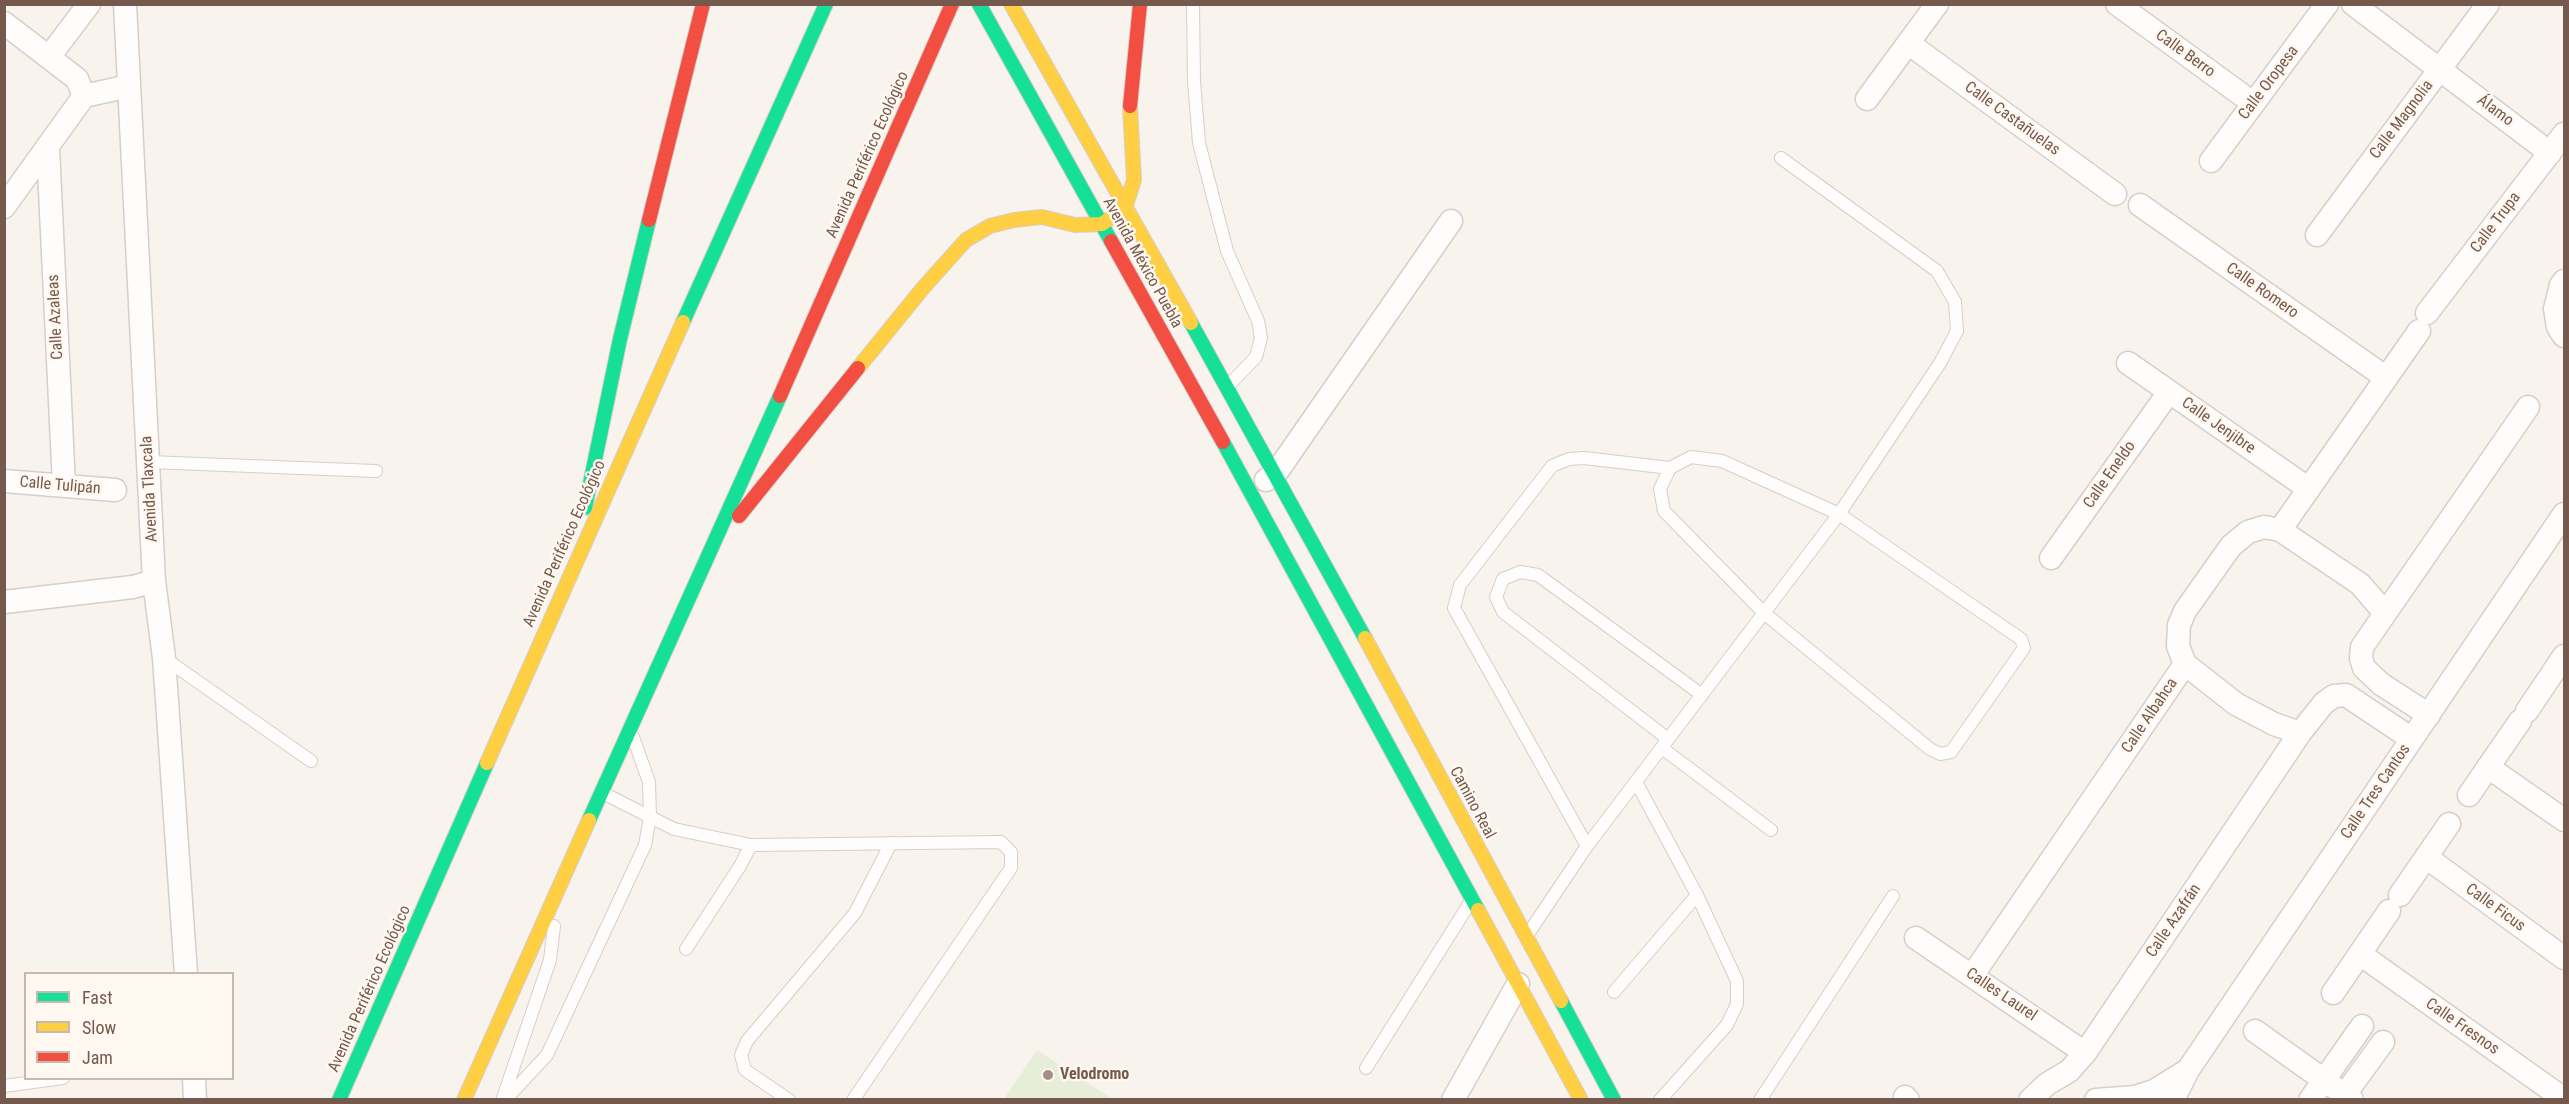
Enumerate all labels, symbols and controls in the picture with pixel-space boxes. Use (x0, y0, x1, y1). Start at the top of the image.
street label: Calle Berro (2151, 26, 2219, 82)
street label: Calle Oropesa (2235, 42, 2303, 124)
street label: Avenida Periférico Ecológico (823, 69, 913, 241)
street label: Calle Magnolia (2366, 77, 2438, 163)
street label: Calle Castañuelas (1961, 78, 2063, 160)
street label: Álamo (2473, 91, 2517, 131)
street label: Calle Trupa (2467, 189, 2525, 257)
street label: Avenida México Puebla (1098, 194, 1186, 332)
street label: Calle Romero (2222, 259, 2302, 323)
street label: Calle Azaleas (44, 274, 68, 360)
street label: Calle Jenjibre (2177, 394, 2259, 458)
street label: Avenida Tlaxcala (138, 435, 162, 543)
street label: Calle Eneldo (2080, 438, 2140, 512)
street label: Avenida Periférico Ecológico (520, 458, 610, 630)
street label: Calle Tulipán (19, 473, 101, 499)
street label: Calle Albahca (2118, 675, 2182, 757)
street label: Calle Tres Cantos (2337, 741, 2415, 843)
street label: Camino Real (1445, 764, 1499, 842)
street label: Calle Ficus (2461, 880, 2529, 936)
street label: Calle Azafrán (2142, 881, 2206, 961)
street label: Avenida Periférico Ecológico (325, 903, 415, 1075)
street label: Calles Laurel (1962, 964, 2040, 1026)
legend (24, 972, 234, 1080)
text: Fast (82, 987, 113, 1008)
street label: Calle Fresnos (2422, 995, 2502, 1059)
text: Slow (82, 1017, 116, 1038)
text: Jam (82, 1047, 113, 1068)
place label: Velodromo (1060, 1065, 1129, 1085)
marker: Velodromo (1041, 1068, 1055, 1082)

